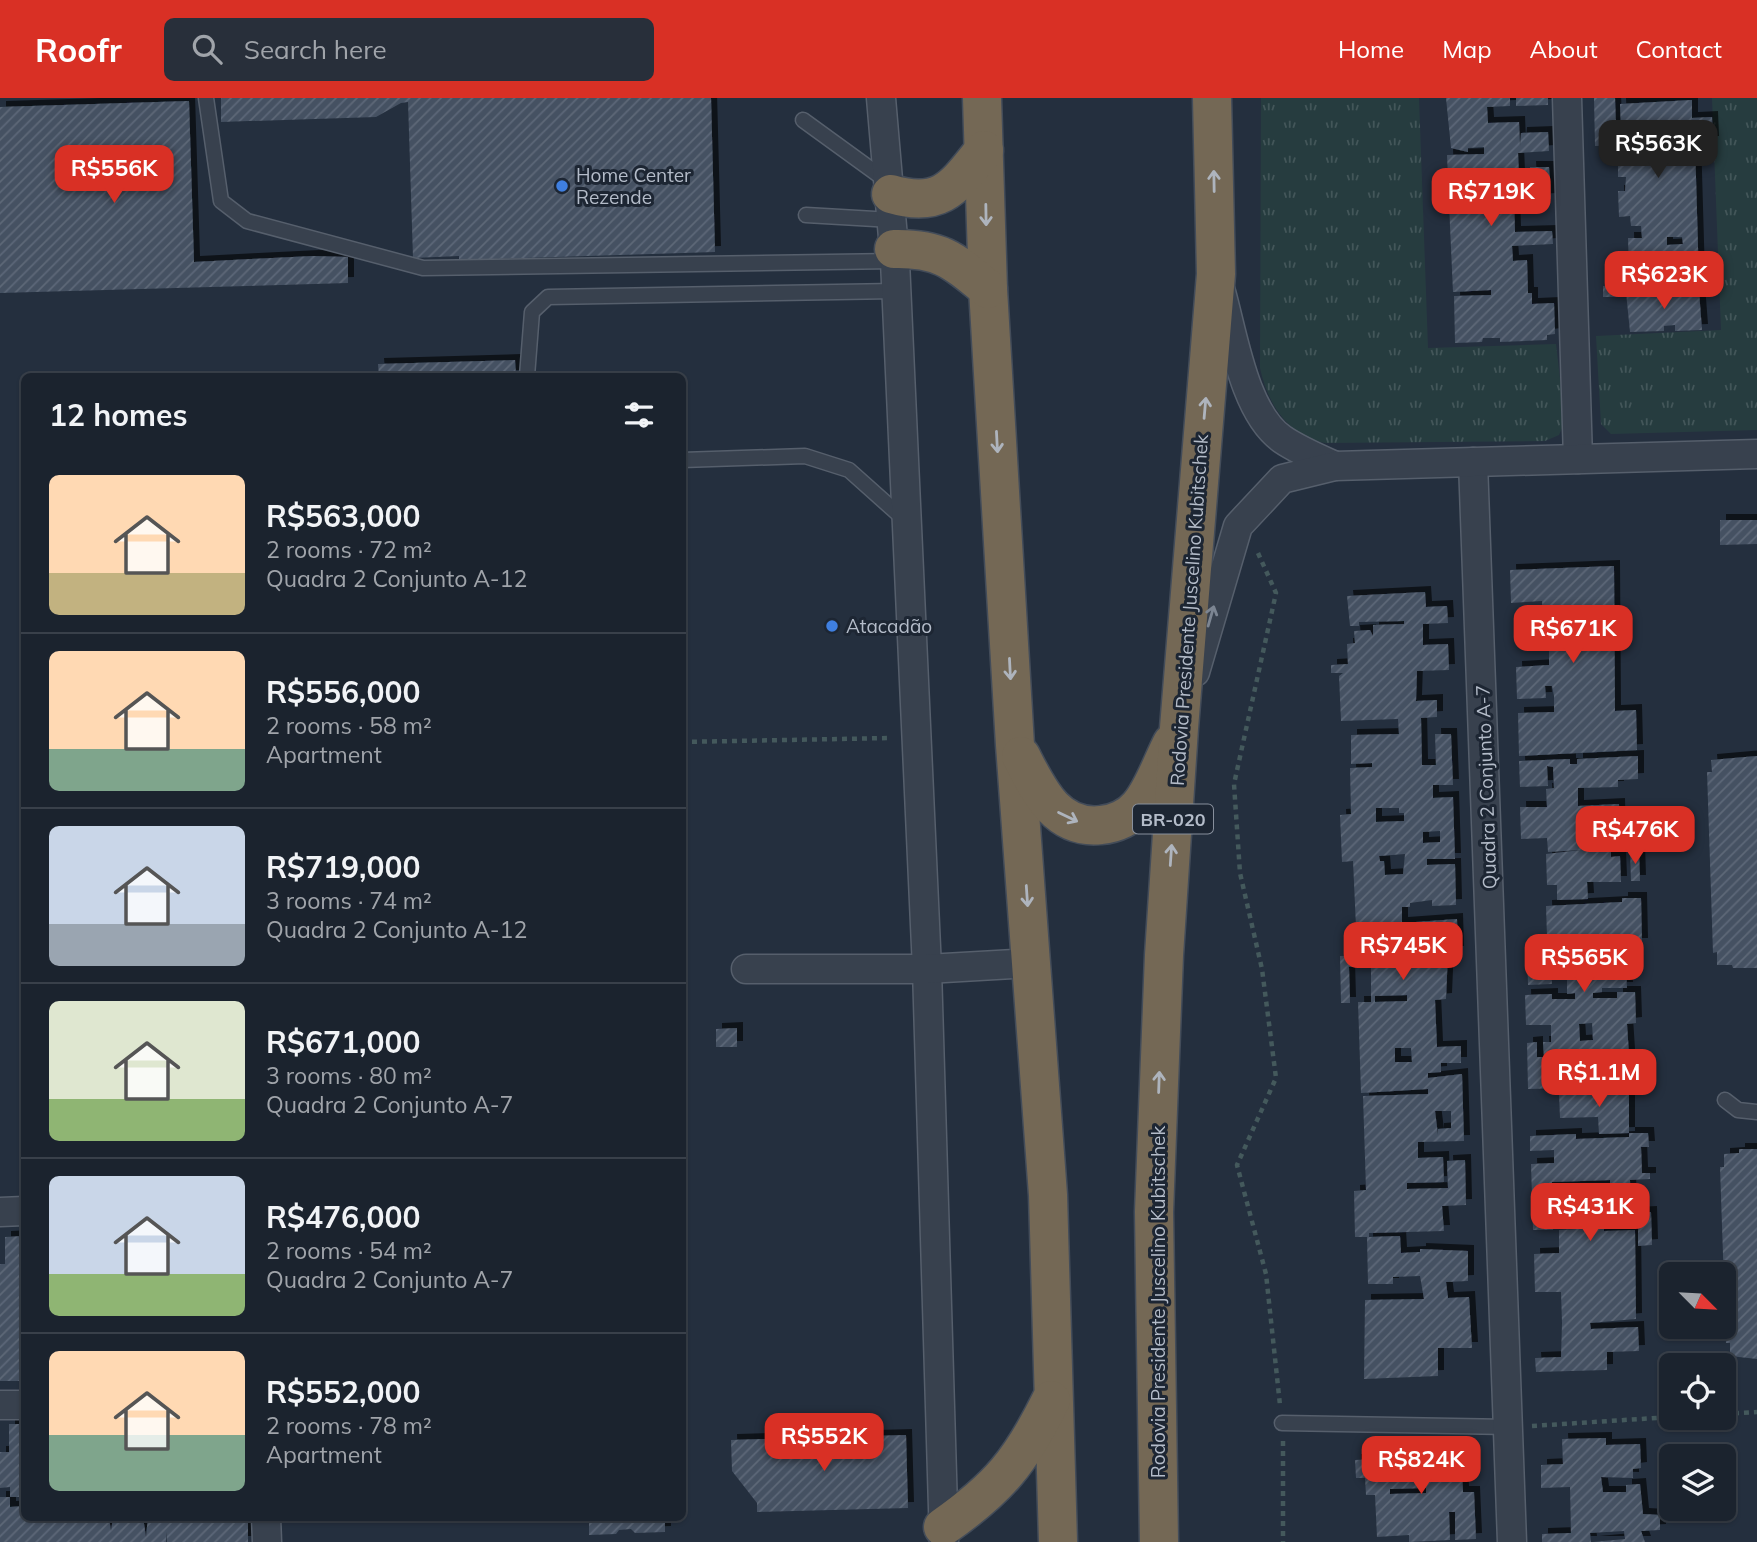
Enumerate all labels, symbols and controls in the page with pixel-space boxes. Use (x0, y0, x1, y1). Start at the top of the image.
search box (164, 18, 654, 81)
text: Roofr (35, 29, 122, 70)
icon: search (188, 30, 226, 68)
text: Search here (244, 33, 387, 66)
text: Home (1338, 34, 1404, 64)
text: Map (1442, 34, 1492, 64)
text: About (1530, 34, 1598, 64)
text: Contact (1636, 34, 1722, 64)
pin: R$563K (1601, 120, 1715, 180)
text: R$563K (1615, 128, 1701, 157)
pin: R$556K (57, 146, 171, 205)
text: R$556K (71, 153, 157, 182)
place label: Home Center Rezende (576, 163, 691, 209)
pin: R$719K (1434, 169, 1548, 228)
one-way arrow (1207, 170, 1220, 193)
text: R$719K (1448, 176, 1534, 205)
marker: Home Center Rezende (554, 178, 570, 194)
one-way arrow (979, 203, 992, 226)
pin: R$623K (1607, 252, 1721, 311)
text: R$623K (1621, 259, 1707, 288)
text: 12 homes (49, 396, 188, 434)
icon: filters (620, 396, 658, 434)
one-way arrow (1199, 397, 1212, 420)
one-way arrow (991, 431, 1004, 453)
street label: Rodovia Presidente Juscelino Kubitschek (1165, 433, 1213, 787)
text: R$563,000 (266, 497, 421, 535)
icon: home (105, 503, 189, 587)
text: 2 rooms · 72 m² (266, 535, 432, 564)
text: Quadra 2 Conjunto A-12 (266, 564, 527, 593)
one-way arrow (1206, 605, 1219, 627)
pin: R$671K (1516, 606, 1630, 665)
text: R$671K (1530, 613, 1616, 642)
place label: Atacadão (846, 614, 932, 638)
marker: Atacadão (824, 618, 840, 634)
one-way arrow (1004, 658, 1017, 681)
text: R$556,000 (266, 673, 421, 711)
icon: home (105, 679, 189, 763)
street label: Quadra 2 Conjunto A-7 (1470, 684, 1502, 890)
text: 2 rooms · 58 m² (266, 711, 432, 740)
text: Apartment (266, 740, 382, 769)
road number: BR-020 (1133, 804, 1213, 834)
pin: R$476K (1578, 806, 1692, 866)
one-way arrow (1057, 811, 1078, 825)
text: R$476K (1592, 814, 1678, 843)
one-way arrow (1165, 844, 1178, 866)
text: R$719,000 (266, 848, 421, 886)
icon: home (105, 854, 189, 938)
one-way arrow (1021, 885, 1034, 907)
text: 3 rooms · 74 m² (266, 886, 432, 915)
text: Quadra 2 Conjunto A-12 (266, 915, 527, 944)
pin: R$745K (1346, 922, 1460, 982)
text: R$745K (1360, 930, 1446, 959)
pin: R$565K (1527, 934, 1641, 994)
text: R$565K (1541, 942, 1627, 971)
text: R$671,000 (266, 1023, 421, 1061)
icon: home (105, 1029, 189, 1113)
pin: R$1.1M (1542, 1049, 1656, 1109)
text: R$1.1M (1557, 1057, 1641, 1086)
text: 3 rooms · 80 m² (266, 1061, 432, 1090)
one-way arrow (1153, 1071, 1166, 1094)
text: Quadra 2 Conjunto A-7 (266, 1090, 513, 1119)
street label: Rodovia Presidente Juscelino Kubitschek (1146, 1126, 1170, 1478)
pin: R$431K (1533, 1184, 1647, 1243)
text: R$431K (1547, 1191, 1633, 1220)
text: R$476,000 (266, 1198, 421, 1236)
icon: home (105, 1204, 189, 1288)
text: 2 rooms · 54 m² (266, 1236, 432, 1265)
north arrow (1659, 1262, 1736, 1339)
map controls (1659, 1262, 1736, 1521)
text: Quadra 2 Conjunto A-7 (266, 1265, 513, 1294)
button: locate (1659, 1353, 1736, 1430)
text: R$552,000 (266, 1373, 421, 1411)
icon: home (105, 1379, 189, 1463)
text: 2 rooms · 78 m² (266, 1411, 432, 1440)
pin: R$552K (767, 1414, 881, 1473)
text: R$552K (781, 1421, 867, 1450)
pin: R$824K (1364, 1436, 1478, 1496)
text: Apartment (266, 1440, 382, 1469)
text: R$824K (1378, 1444, 1464, 1473)
button: layers (1659, 1444, 1736, 1521)

